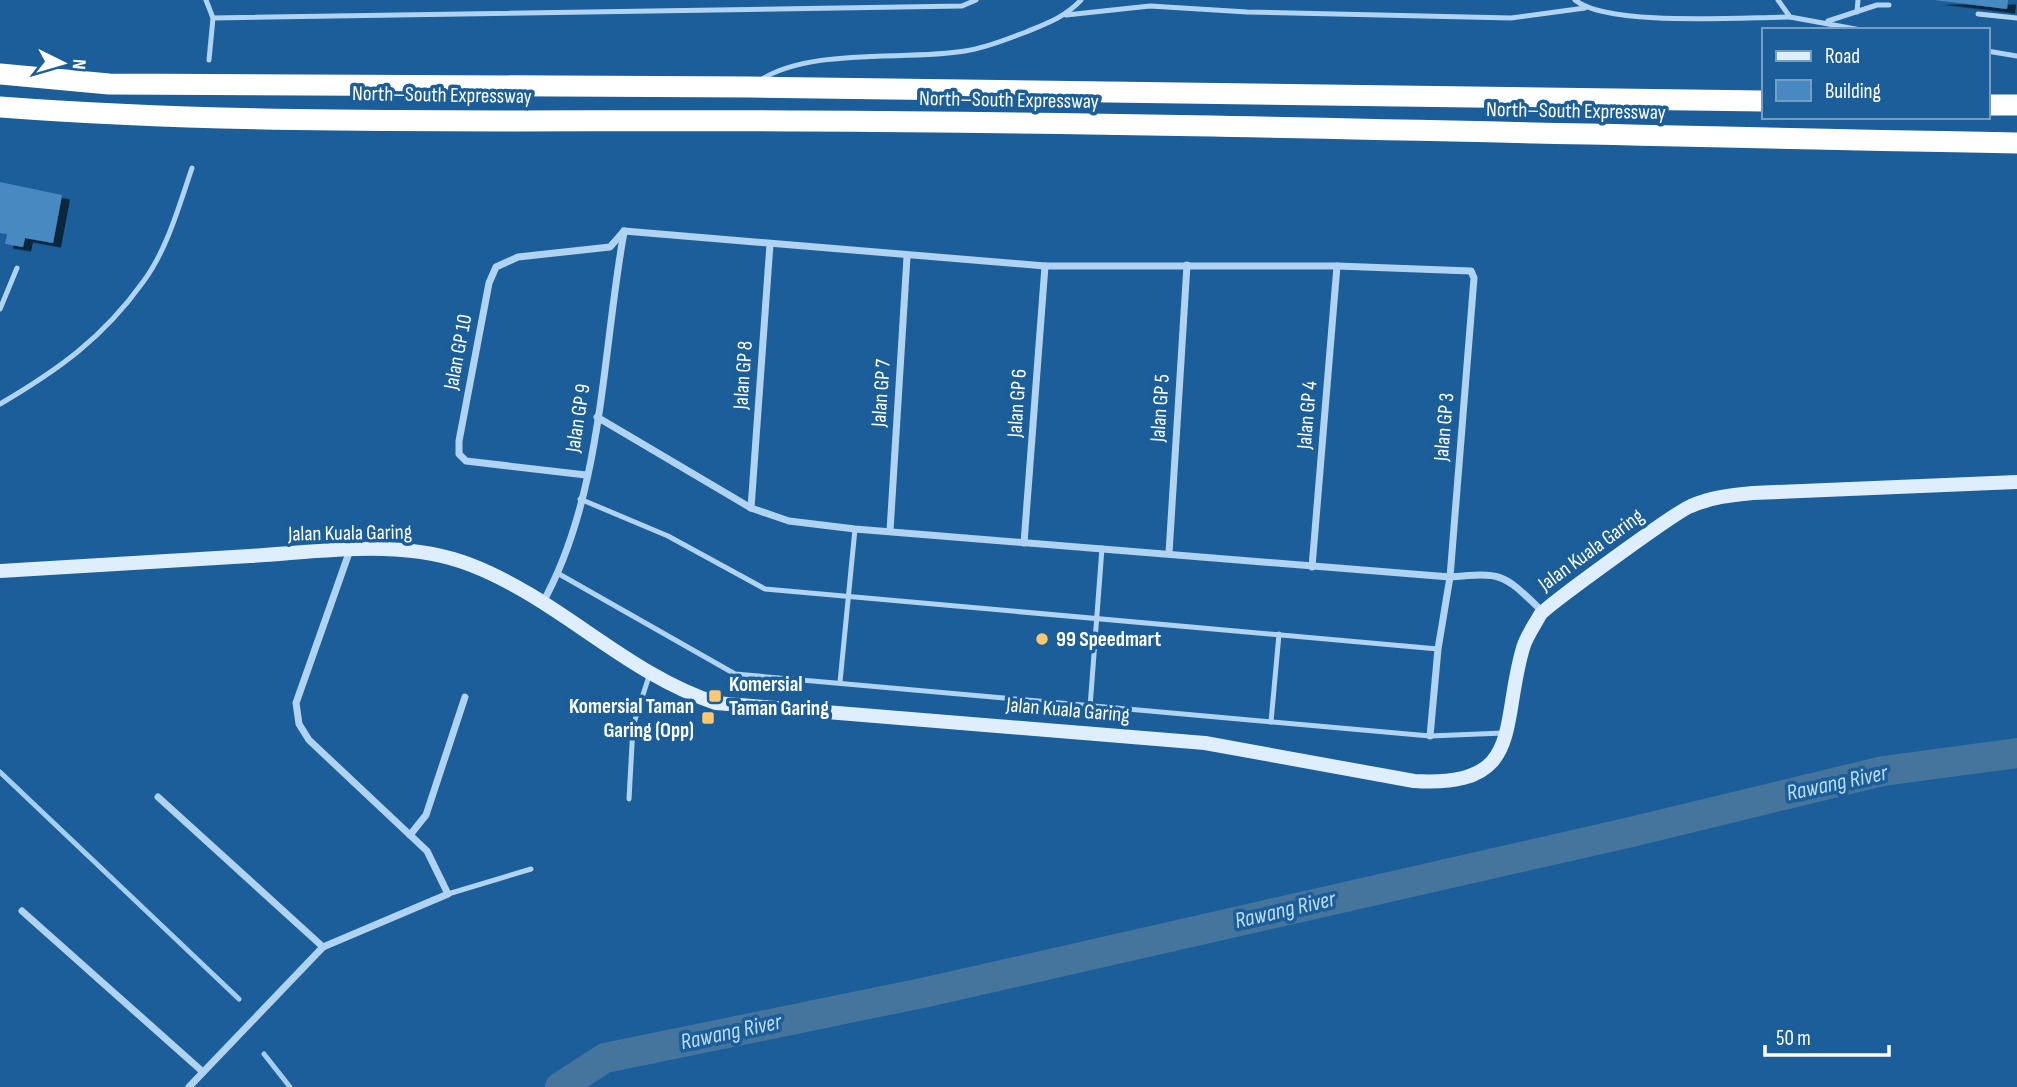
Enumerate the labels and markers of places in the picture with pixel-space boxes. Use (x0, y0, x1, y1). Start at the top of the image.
place label: 99 Speedmart (1056, 627, 1161, 652)
marker: 99 Speedmart (1034, 631, 1050, 647)
place label: Komersial Taman Garing (729, 672, 829, 721)
marker: Komersial Taman Garing (707, 688, 723, 704)
place label: Komersial Taman Garing (Opp) (569, 694, 694, 743)
marker: Komersial Taman Garing (Opp) (700, 710, 716, 726)

